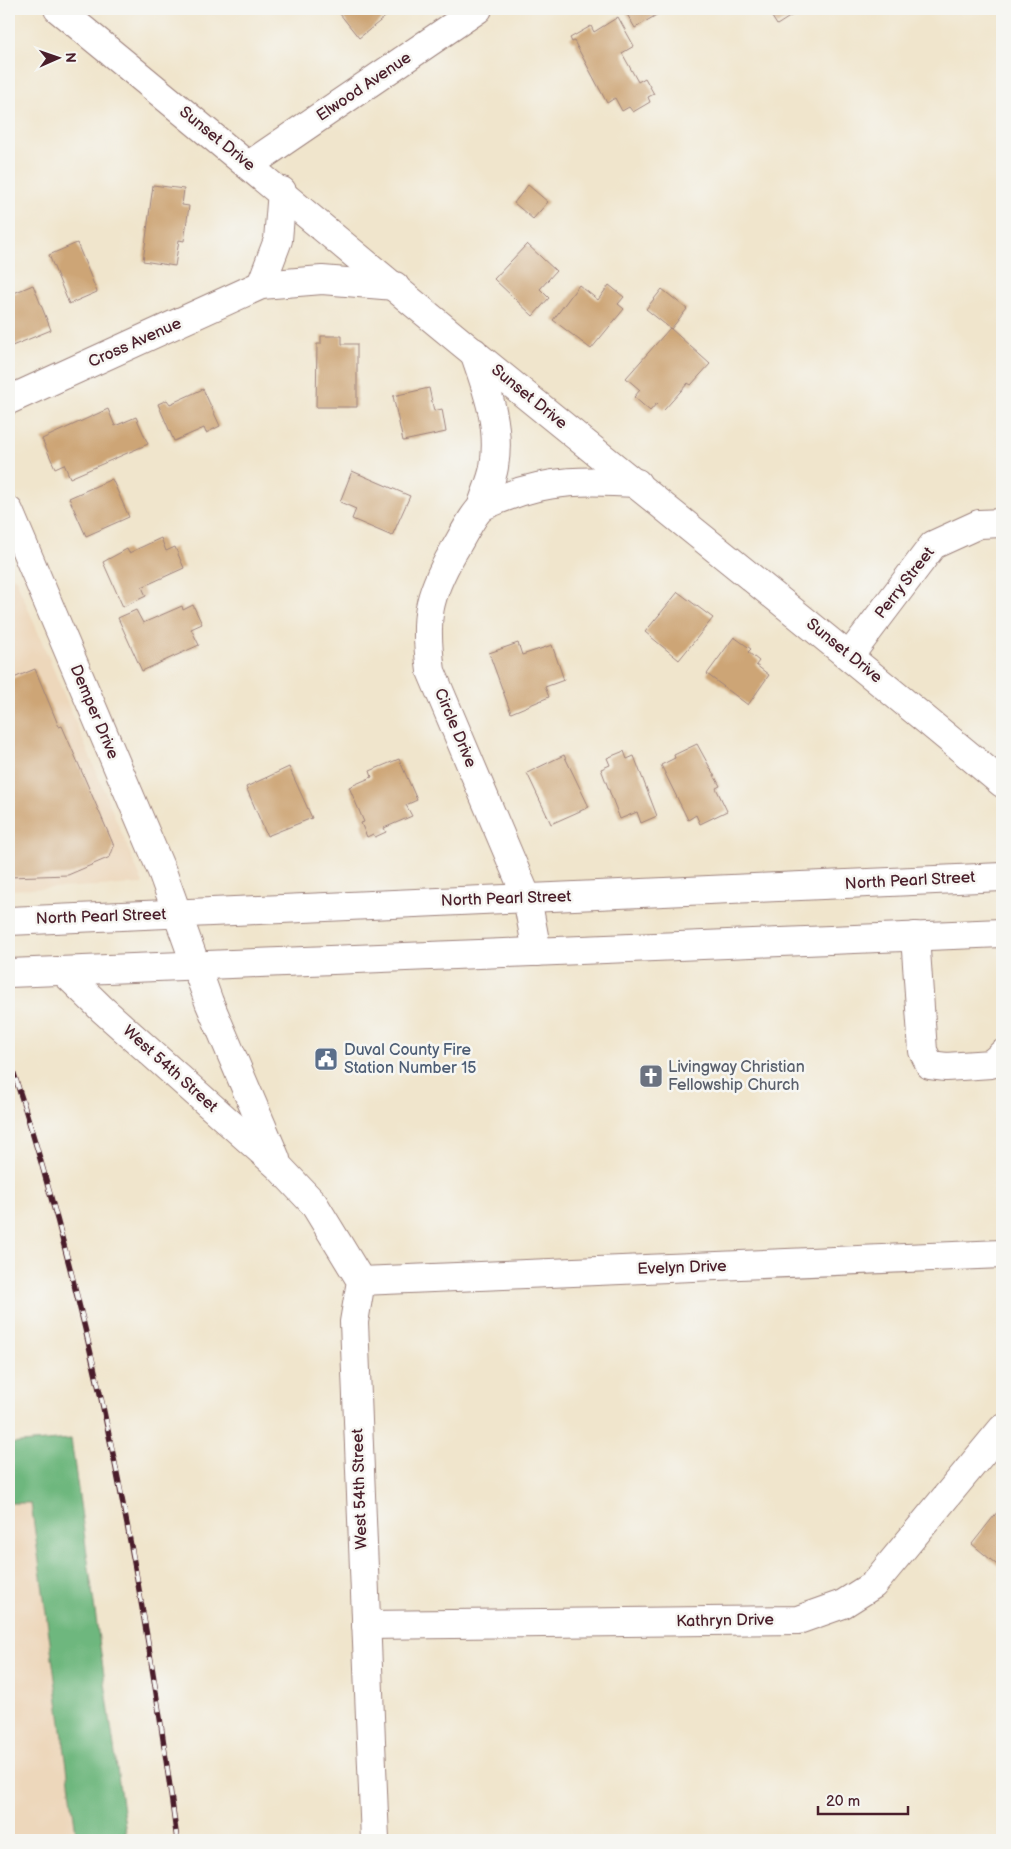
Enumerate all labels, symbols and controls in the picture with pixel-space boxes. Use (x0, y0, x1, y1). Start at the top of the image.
north arrow (32, 32, 82, 82)
street label: Elwood Avenue (313, 48, 415, 126)
text: N (62, 52, 79, 63)
street label: Sunset Drive (175, 103, 259, 176)
street label: Cross Avenue (86, 314, 185, 372)
street label: Sunset Drive (487, 361, 571, 434)
street label: Perry Street (871, 543, 939, 622)
street label: Sunset Drive (802, 615, 886, 688)
street label: Demper Drive (66, 662, 123, 763)
street label: Circle Drive (430, 686, 480, 771)
street label: North Pearl Street (844, 868, 976, 894)
street label: North Pearl Street (441, 887, 572, 911)
street label: North Pearl Street (36, 905, 167, 929)
street label: West 54th Street (119, 1021, 221, 1117)
place label: Duval County Fire Station Number 15 (344, 1041, 477, 1078)
public building icon: Duval County Fire Station Number 15 (313, 1046, 339, 1072)
place label: Livingway Christian Fellowship Church (668, 1058, 805, 1095)
church icon: Livingway Christian Fellowship Church (638, 1063, 664, 1089)
street label: Evelyn Drive (637, 1257, 727, 1279)
street label: West 54th Street (348, 1428, 372, 1550)
street label: Kathryn Drive (676, 1611, 775, 1631)
scale bar (818, 1784, 908, 1816)
text: 20 m (826, 1792, 860, 1811)

